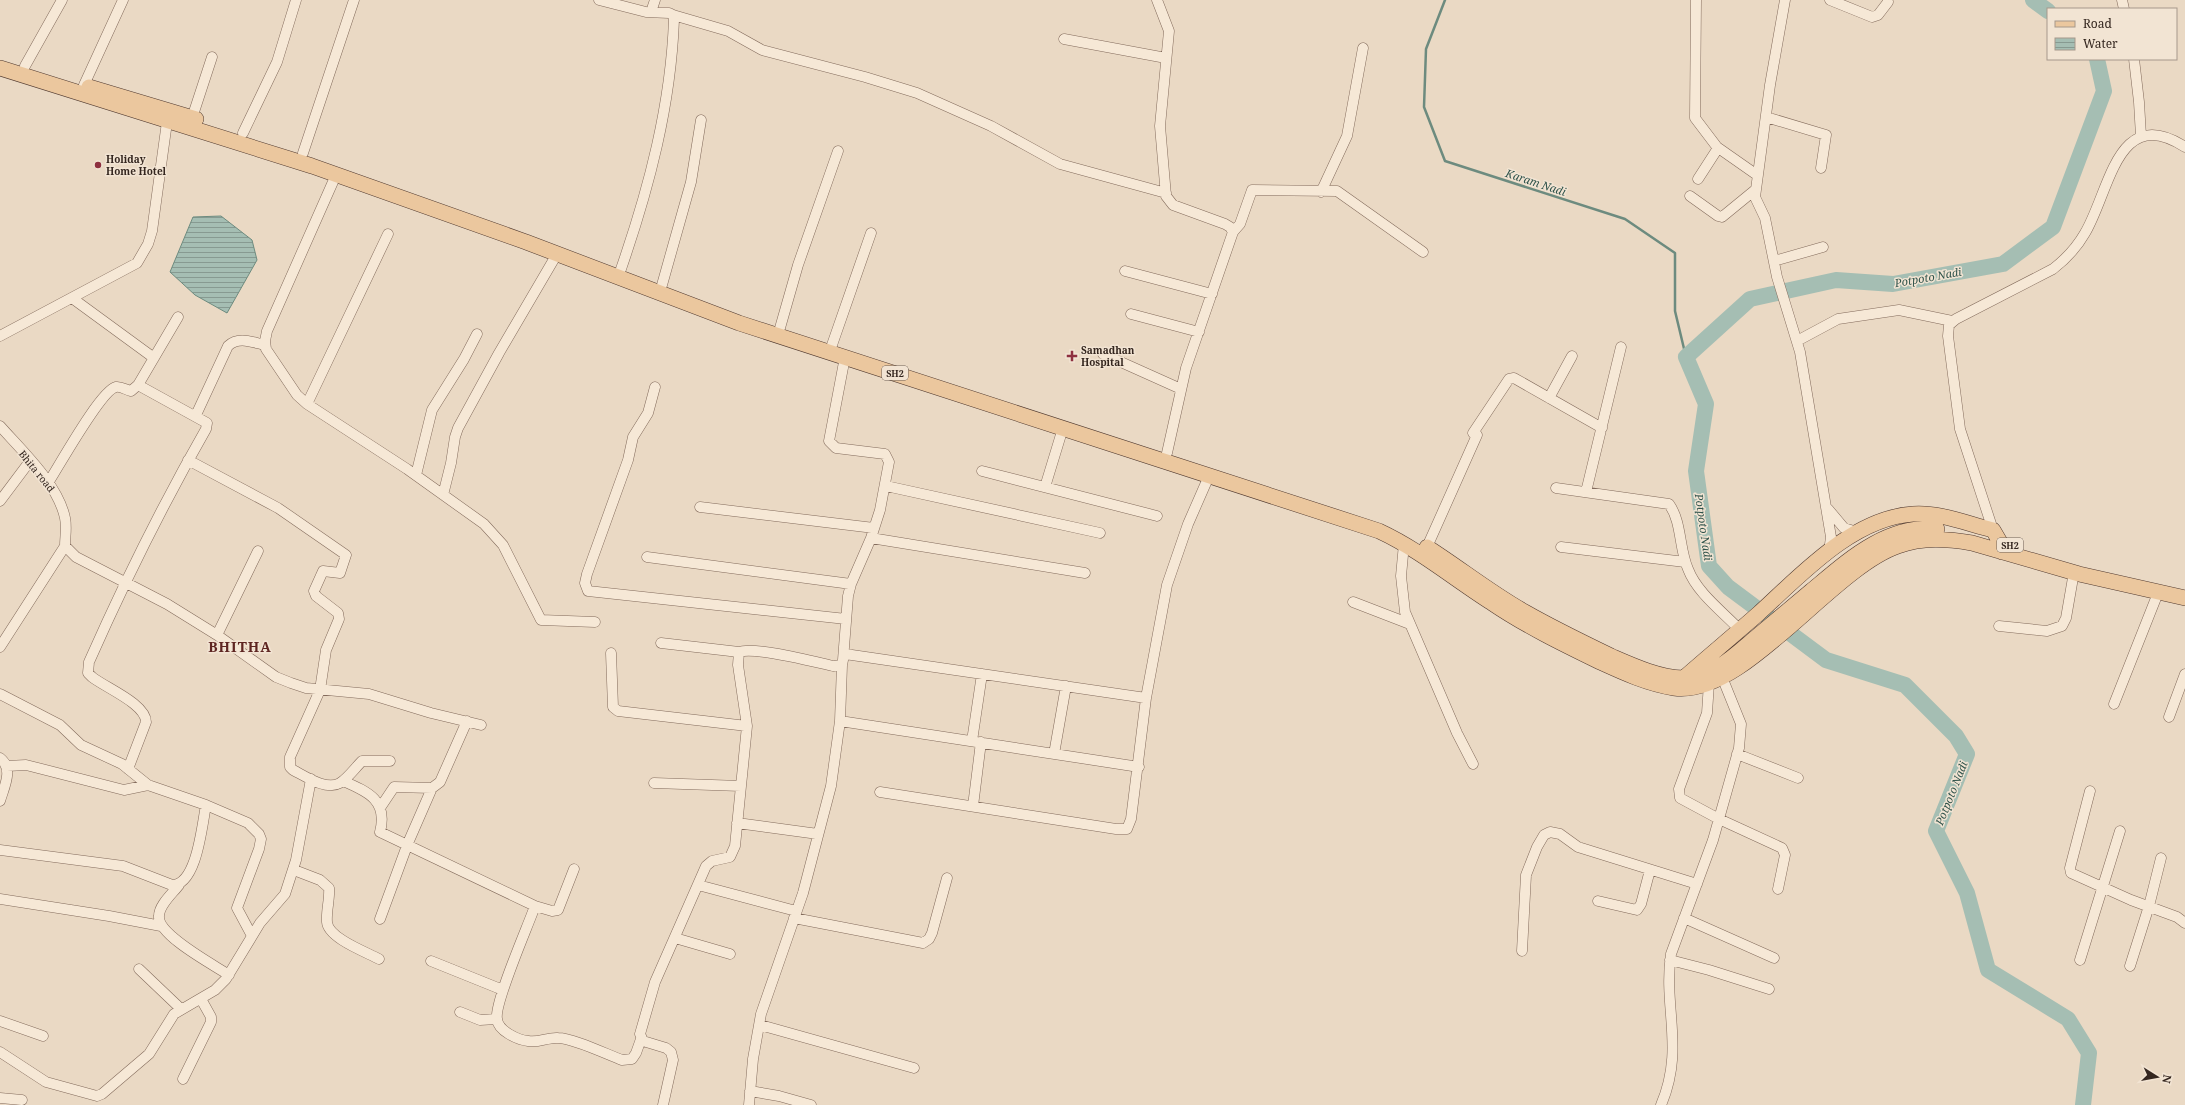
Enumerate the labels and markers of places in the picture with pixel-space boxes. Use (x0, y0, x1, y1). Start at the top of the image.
place label: Holiday Home Hotel (106, 152, 167, 178)
marker: Holiday Home Hotel (93, 160, 103, 170)
place label: Samadhan Hospital (1081, 343, 1135, 369)
marker: Samadhan Hospital (1066, 350, 1078, 362)

